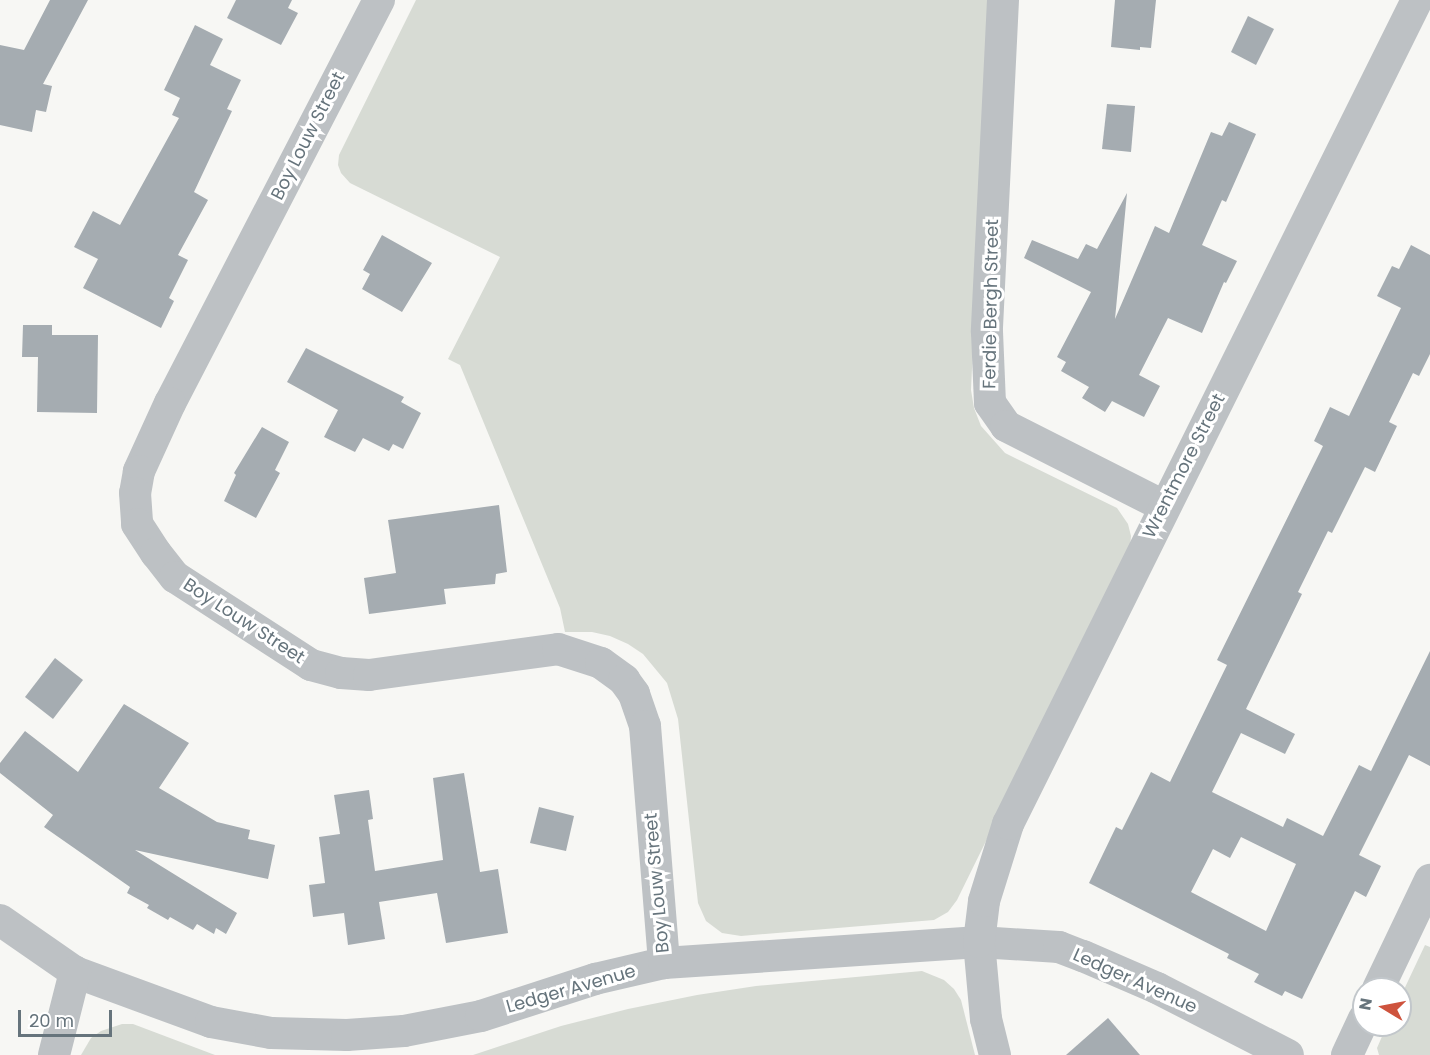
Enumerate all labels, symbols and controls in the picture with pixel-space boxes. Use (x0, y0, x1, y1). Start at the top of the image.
street label: Boy Louw Street (266, 68, 350, 204)
street label: Ferdie Bergh Street (979, 219, 1003, 389)
street label: Wrentmore Street (1138, 390, 1230, 542)
street label: Boy Louw Street (179, 574, 309, 668)
street label: Boy Louw Street (640, 812, 674, 954)
street label: Ledger Avenue (1070, 944, 1200, 1018)
street label: Ledger Avenue (504, 960, 638, 1018)
north arrow (1352, 977, 1412, 1037)
text: N (1353, 996, 1378, 1012)
scale bar (21, 998, 116, 1036)
text: 20 m (29, 1008, 74, 1033)

